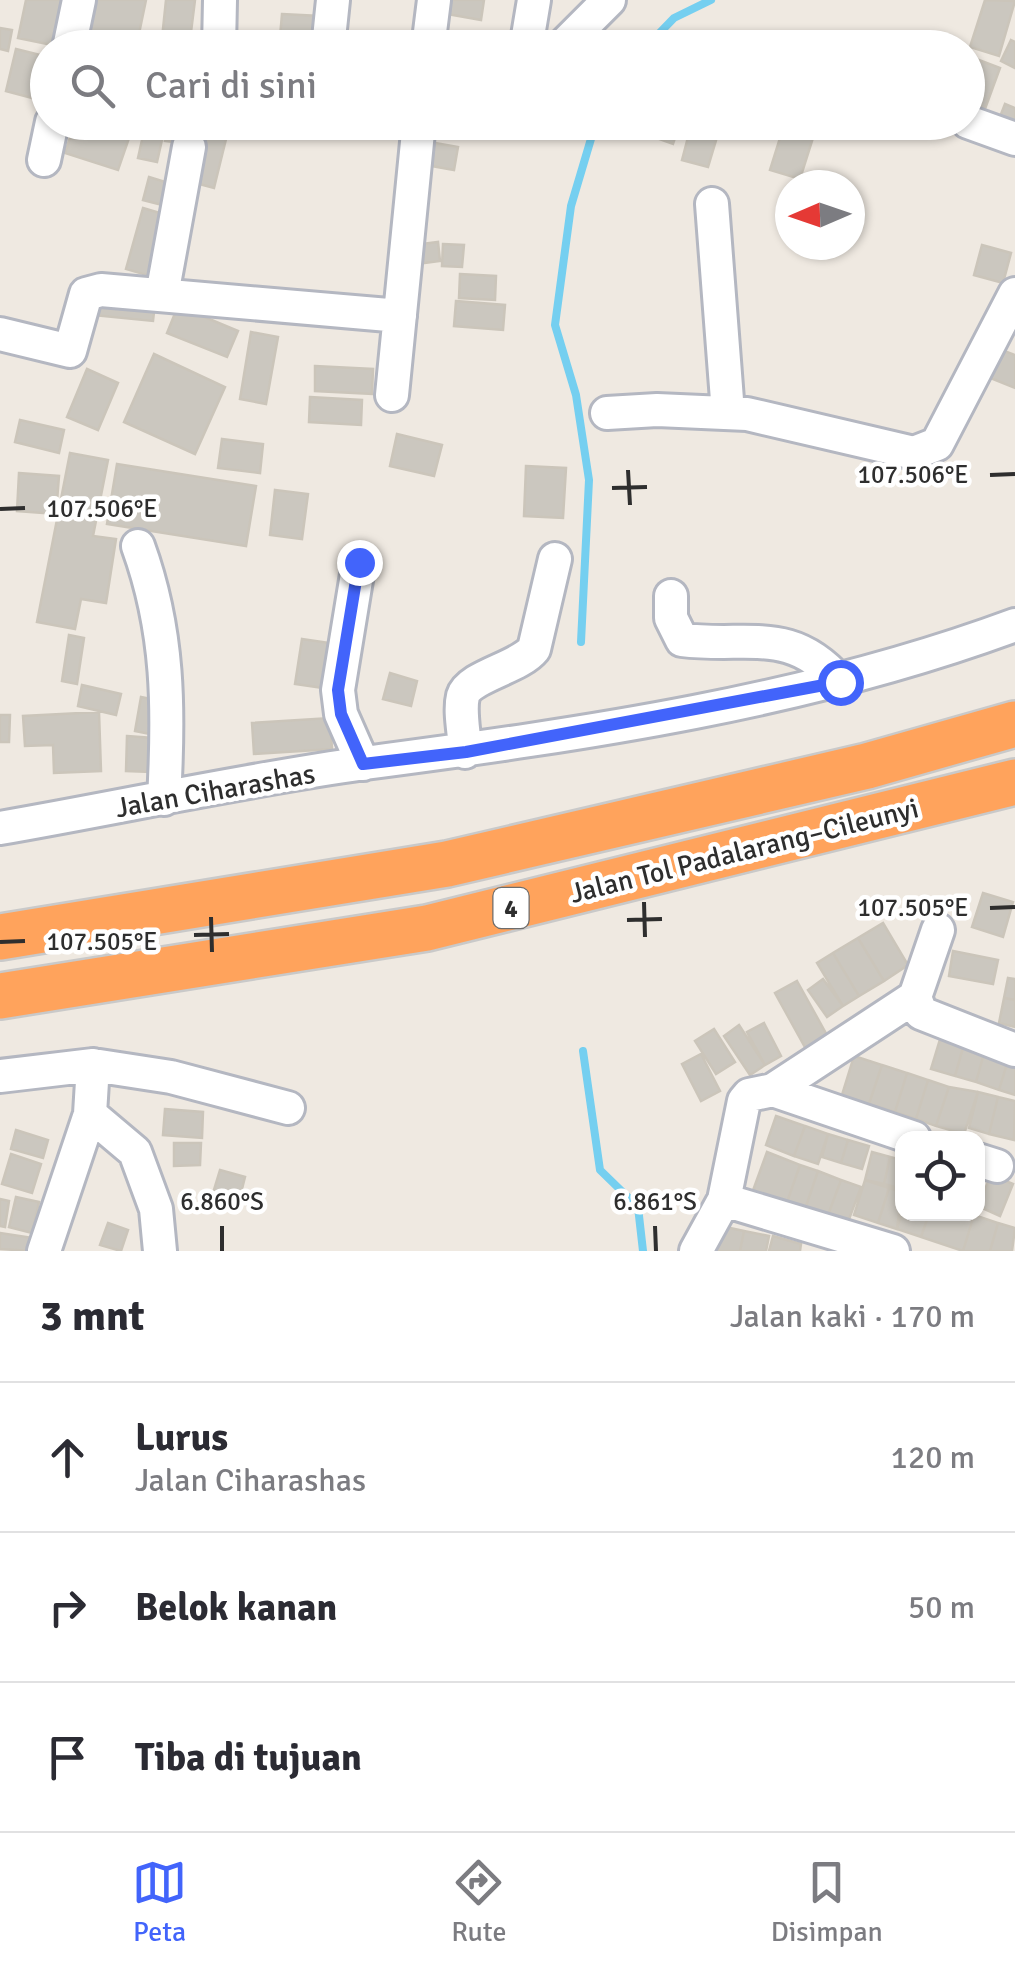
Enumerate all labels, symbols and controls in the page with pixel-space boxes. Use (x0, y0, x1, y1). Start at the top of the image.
search box (30, 30, 985, 140)
icon: search (65, 58, 120, 113)
text: Cari di sini (145, 62, 317, 109)
north arrow (775, 170, 865, 260)
text: 107.506°E (858, 459, 969, 490)
text: 107.506°E (47, 493, 158, 524)
route end (337, 540, 383, 586)
route start (818, 660, 864, 706)
street label: Jalan Ciharashas (113, 757, 318, 825)
street label: Jalan Tol Padalarang–Cileunyi (567, 791, 922, 911)
road number: 4 (494, 888, 528, 928)
text: 107.505°E (858, 892, 969, 923)
text: 107.505°E (47, 926, 158, 957)
map controls (895, 1131, 985, 1221)
button: locate (895, 1131, 985, 1221)
text: 6.860°S (180, 1186, 264, 1217)
text: 6.861°S (613, 1186, 697, 1217)
text: 3 mnt (40, 1291, 145, 1342)
text: Jalan kaki · 170 m (730, 1297, 975, 1336)
text: Lurus (135, 1414, 228, 1461)
icon: ahead (40, 1430, 95, 1485)
text: 120 m (891, 1438, 975, 1477)
text: Jalan Ciharashas (135, 1461, 366, 1500)
icon: right (40, 1580, 95, 1635)
text: Belok kanan (135, 1584, 337, 1631)
text: 50 m (908, 1588, 975, 1627)
icon: arrive (40, 1730, 95, 1785)
text: Tiba di tujuan (135, 1734, 362, 1781)
tab: Peta (132, 1855, 187, 1949)
tab: Rute (451, 1855, 506, 1949)
tab: Disimpan (771, 1855, 883, 1949)

